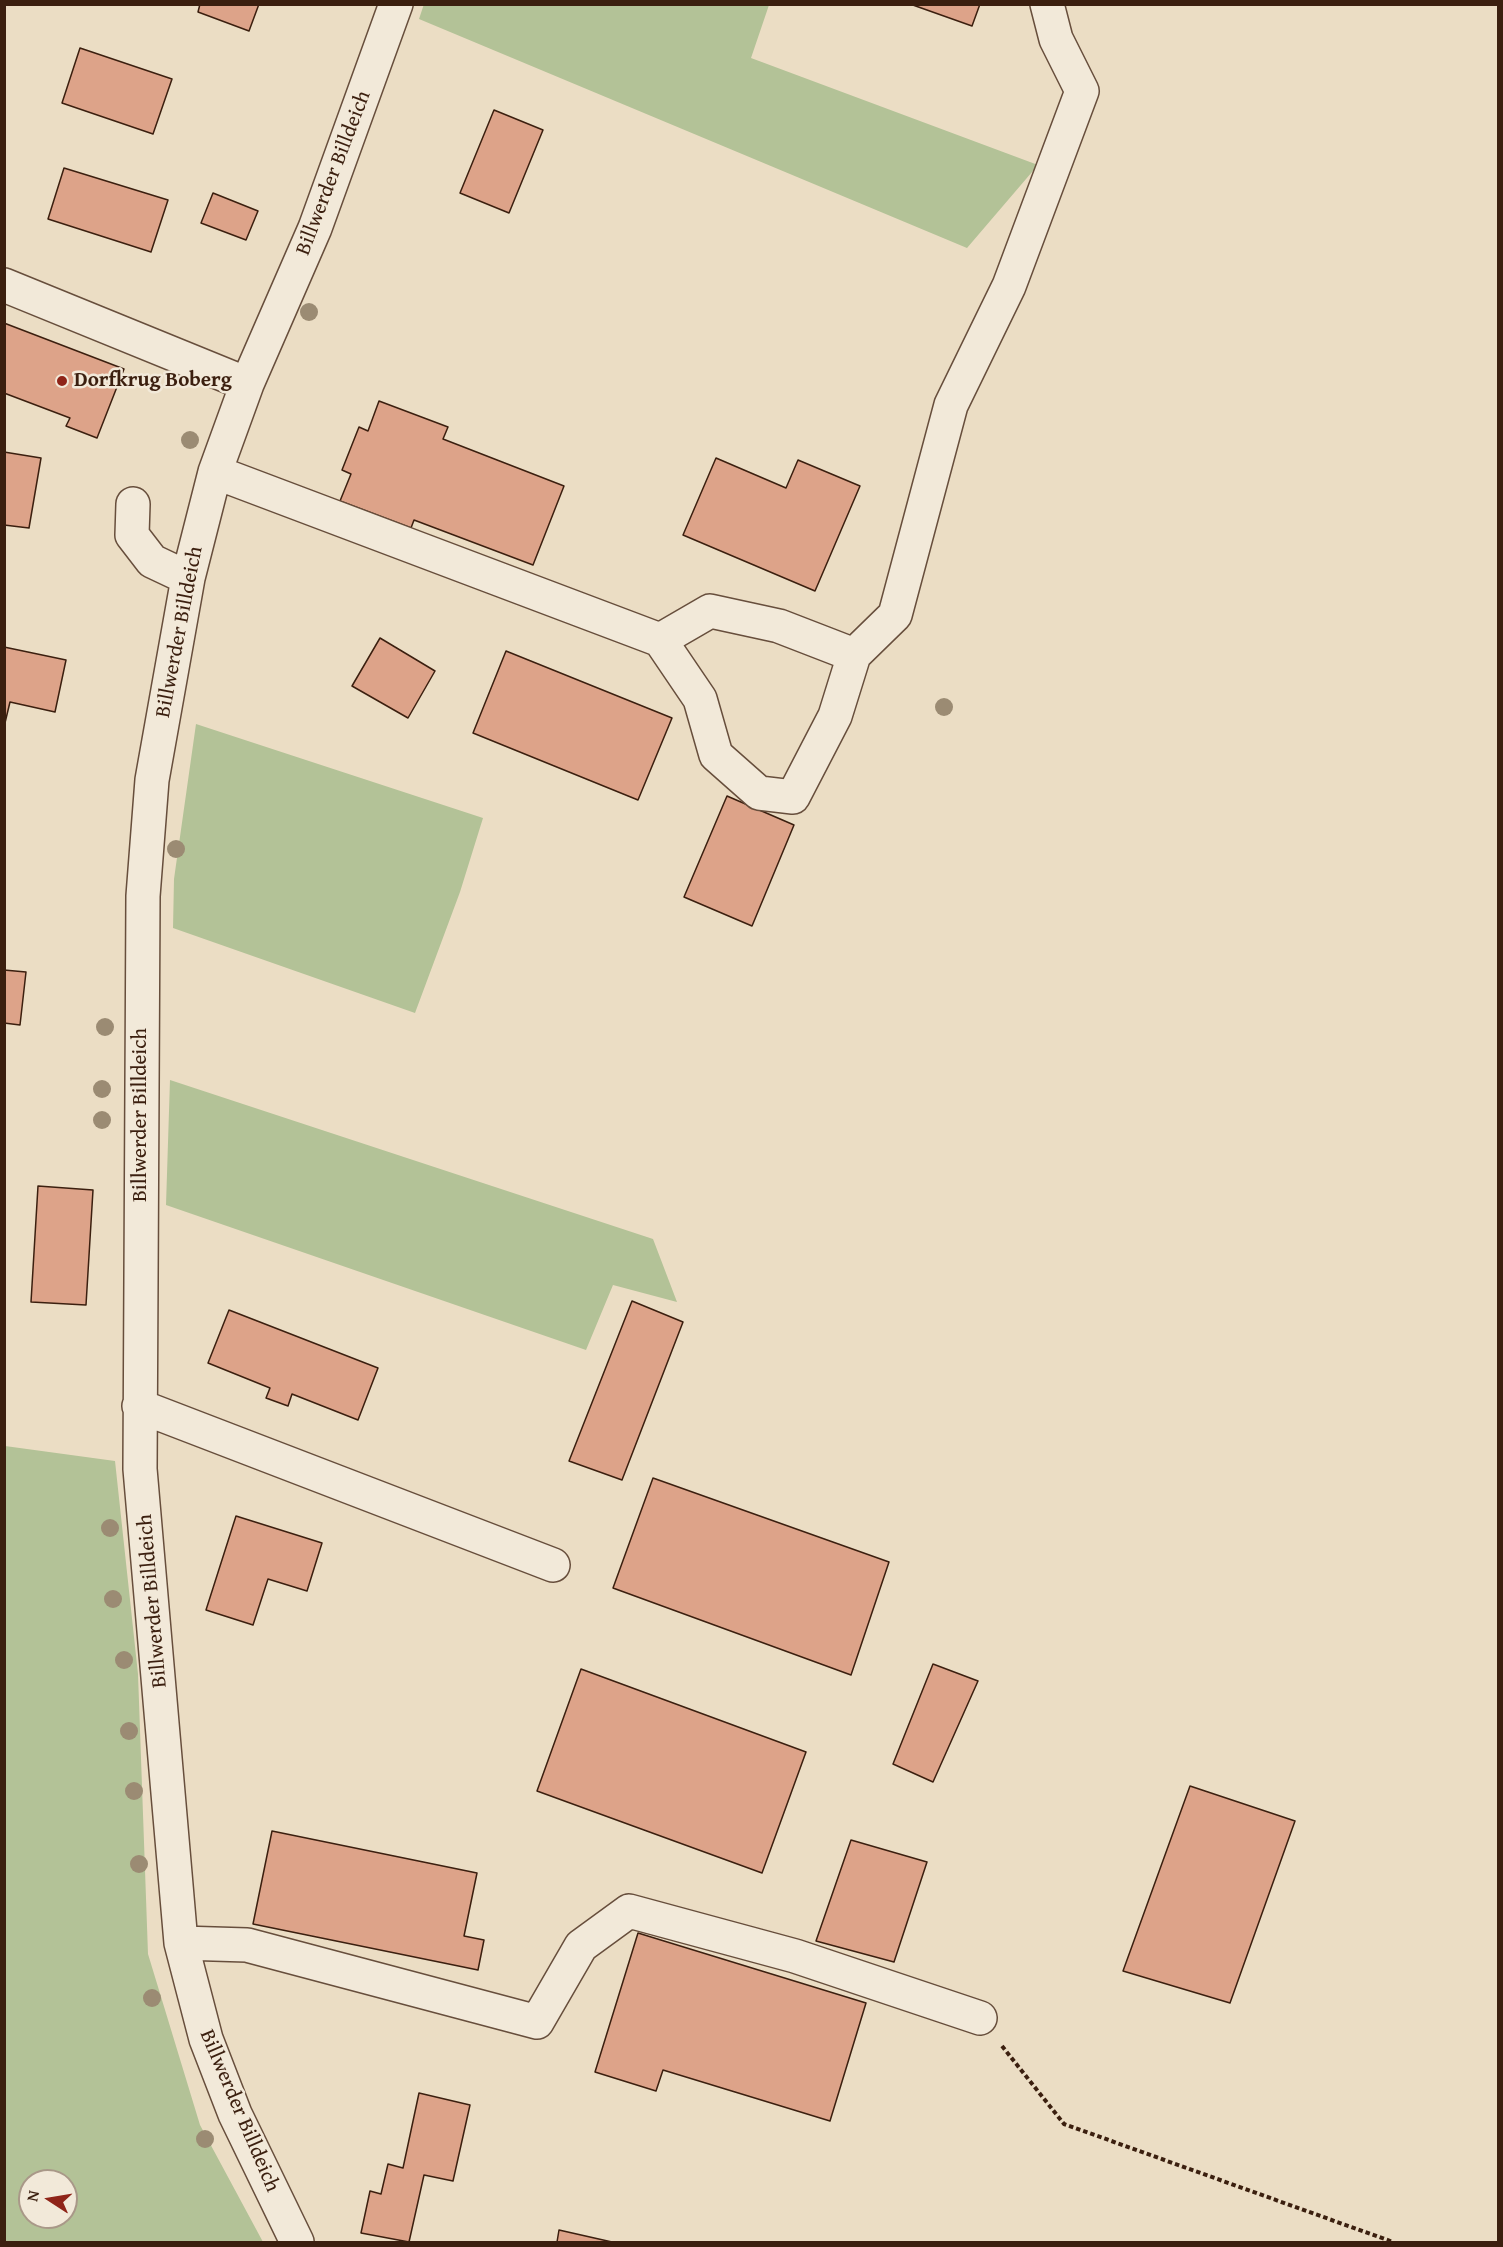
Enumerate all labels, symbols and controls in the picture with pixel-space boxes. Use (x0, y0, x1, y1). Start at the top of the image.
street label: Billwerder Billdeich (291, 87, 377, 259)
place label: Dorfkrug Boberg (74, 368, 232, 394)
marker: Dorfkrug Boberg (55, 374, 69, 388)
street label: Billwerder Billdeich (151, 544, 209, 720)
street label: Billwerder Billdeich (128, 1028, 154, 1202)
street label: Billwerder Billdeich (133, 1513, 173, 1689)
street label: Billwerder Billdeich (193, 2026, 285, 2196)
north arrow (18, 2169, 78, 2229)
text: N (19, 2188, 45, 2203)

